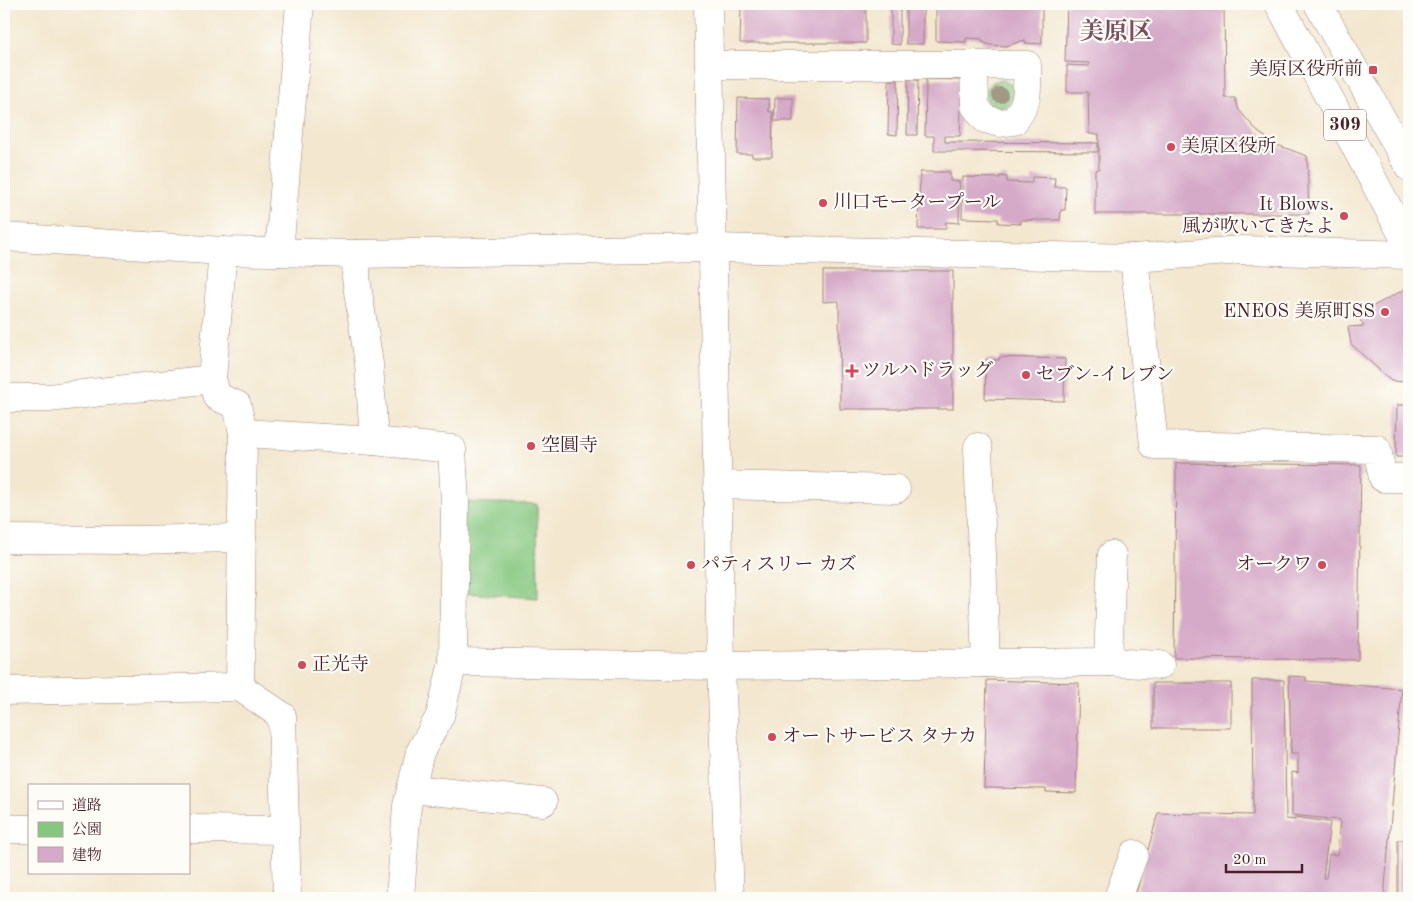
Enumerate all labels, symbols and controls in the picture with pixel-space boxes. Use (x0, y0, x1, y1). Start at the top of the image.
district label: 美原区 (1080, 18, 1152, 45)
place label: 美原区役所前 (1249, 58, 1363, 80)
marker: 美原区役所前 (1367, 64, 1379, 76)
road number: 309 (1324, 110, 1366, 140)
place label: 美原区役所 (1181, 135, 1276, 157)
marker: 美原区役所 (1165, 141, 1177, 153)
place label: 川口モータープール (833, 192, 1001, 213)
place label: It Blows. 風が吹いてきたよ (1182, 196, 1334, 237)
marker: 川口モータープール (817, 197, 829, 209)
marker: It Blows. 風が吹いてきたよ (1338, 210, 1350, 222)
place label: ENEOS 美原町SS (1223, 301, 1375, 322)
marker: ENEOS 美原町SS (1379, 306, 1391, 318)
place label: ツルハドラッグ (862, 360, 993, 381)
place label: セブン-イレブン (1036, 364, 1175, 385)
marker: ツルハドラッグ (846, 365, 858, 377)
marker: セブン-イレブン (1020, 369, 1032, 381)
place label: 空圓寺 (541, 435, 598, 456)
marker: 空圓寺 (525, 440, 537, 452)
place label: パティスリー カズ (701, 554, 857, 575)
place label: オークワ (1236, 555, 1312, 575)
marker: パティスリー カズ (685, 559, 697, 571)
marker: オークワ (1316, 559, 1328, 571)
place label: 正光寺 (312, 654, 369, 675)
marker: 正光寺 (296, 659, 308, 671)
place label: オートサービス タナカ (782, 727, 977, 747)
marker: オートサービス タナカ (766, 731, 778, 743)
legend (28, 784, 190, 874)
text: 道路 (72, 797, 102, 814)
text: 公園 (72, 821, 102, 838)
scale bar (1226, 842, 1302, 874)
text: 建物 (72, 847, 102, 864)
text: 20 m (1233, 853, 1267, 868)

